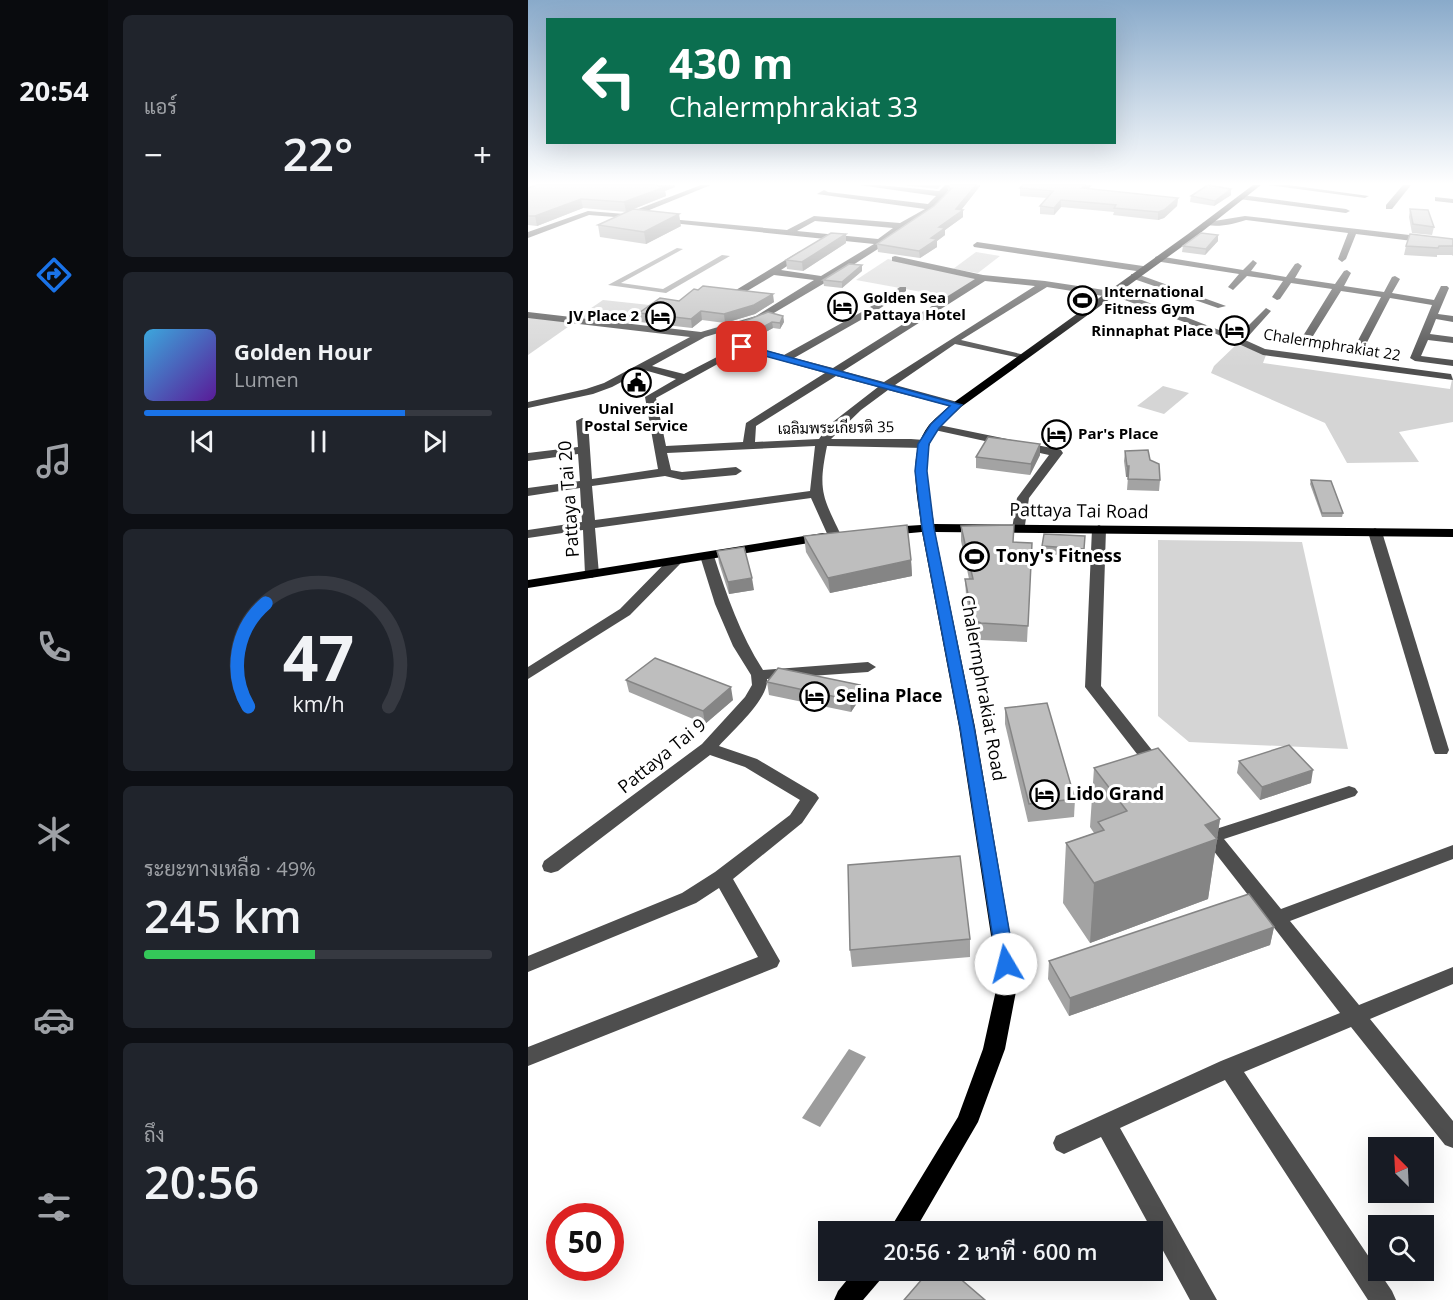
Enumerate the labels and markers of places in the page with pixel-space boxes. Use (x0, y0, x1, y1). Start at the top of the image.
place label: International Fitness Gym (1104, 281, 1204, 318)
sports icon: International Fitness Gym (1067, 285, 1099, 317)
place label: Golden Sea Pattaya Hotel (863, 287, 966, 324)
hotel icon: Golden Sea Pattaya Hotel (826, 291, 858, 323)
hotel icon: JV Place 2 (644, 300, 676, 332)
place label: JV Place 2 (566, 305, 639, 325)
hotel icon: Rinnaphat Place (1218, 315, 1250, 347)
place label: Rinnaphat Place (1091, 320, 1213, 340)
pin (716, 321, 767, 372)
public building icon: Universial Postal Service (620, 366, 652, 398)
place label: Universial Postal Service (584, 398, 688, 435)
hotel icon: Par's Place (1041, 418, 1073, 450)
place label: Par's Place (1078, 423, 1158, 443)
sports icon: Tony's Fitness (959, 540, 991, 572)
place label: Tony's Fitness (996, 543, 1122, 567)
hotel icon: Selina Place (799, 680, 831, 712)
place label: Selina Place (836, 683, 942, 707)
hotel icon: Lido Grand (1029, 778, 1061, 810)
place label: Lido Grand (1066, 781, 1164, 805)

